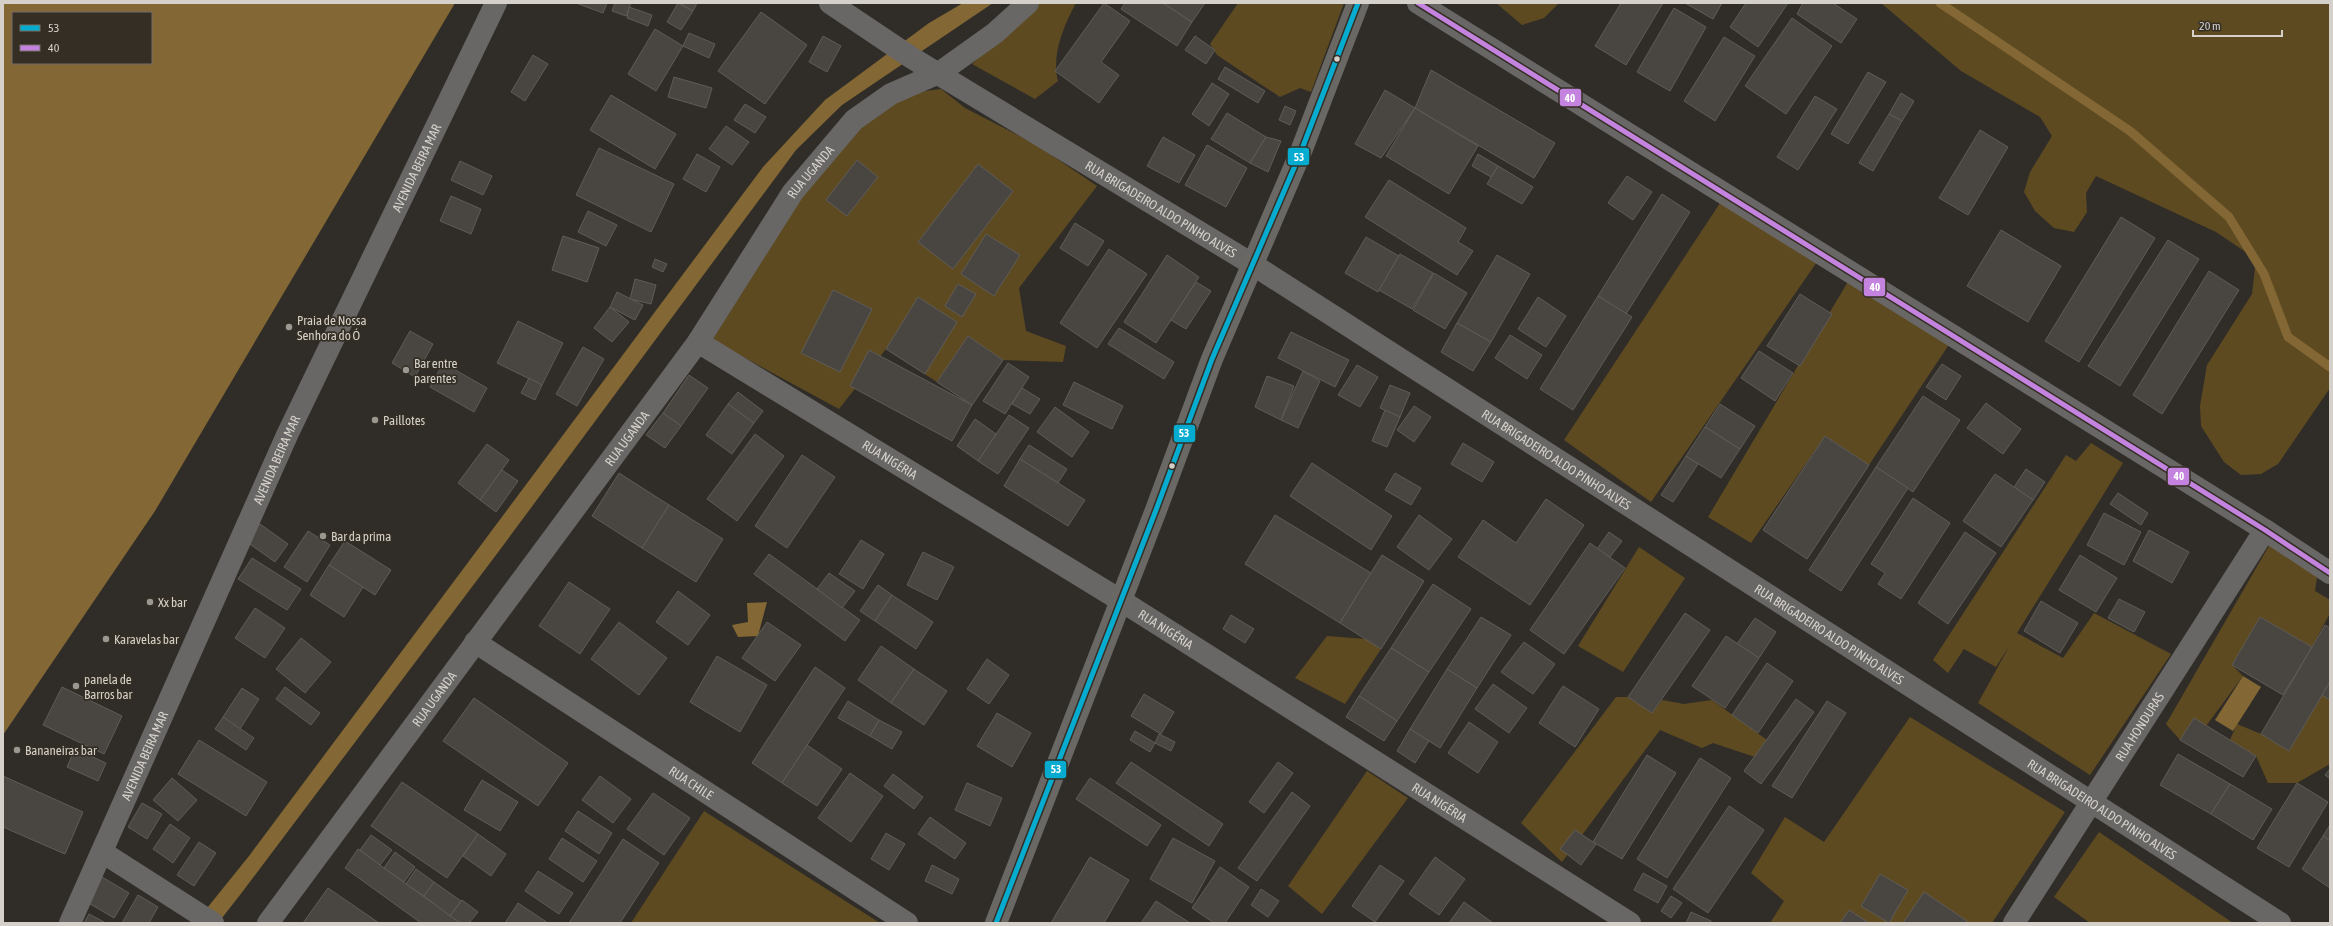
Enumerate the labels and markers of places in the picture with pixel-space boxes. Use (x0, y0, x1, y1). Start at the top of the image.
unlabelled marker (1332, 54, 1342, 64)
place label: Praia de Nossa Senhora do Ó (297, 313, 367, 343)
marker: Praia de Nossa Senhora do Ó (284, 322, 294, 332)
place label: Bar entre parentes (414, 356, 458, 386)
marker: Bar entre parentes (401, 365, 411, 375)
place label: Paillotes (383, 413, 426, 428)
marker: Paillotes (370, 415, 380, 425)
unlabelled marker (1167, 461, 1177, 471)
place label: Bar da prima (331, 529, 391, 544)
marker: Bar da prima (318, 531, 328, 541)
place label: Xx bar (158, 595, 187, 610)
marker: Xx bar (145, 597, 155, 607)
place label: Karavelas bar (114, 632, 179, 647)
marker: Karavelas bar (101, 634, 111, 644)
place label: panela de Barros bar (84, 672, 133, 702)
marker: panela de Barros bar (71, 681, 81, 691)
place label: Bananeiras bar (25, 743, 97, 758)
marker: Bananeiras bar (12, 745, 22, 755)

